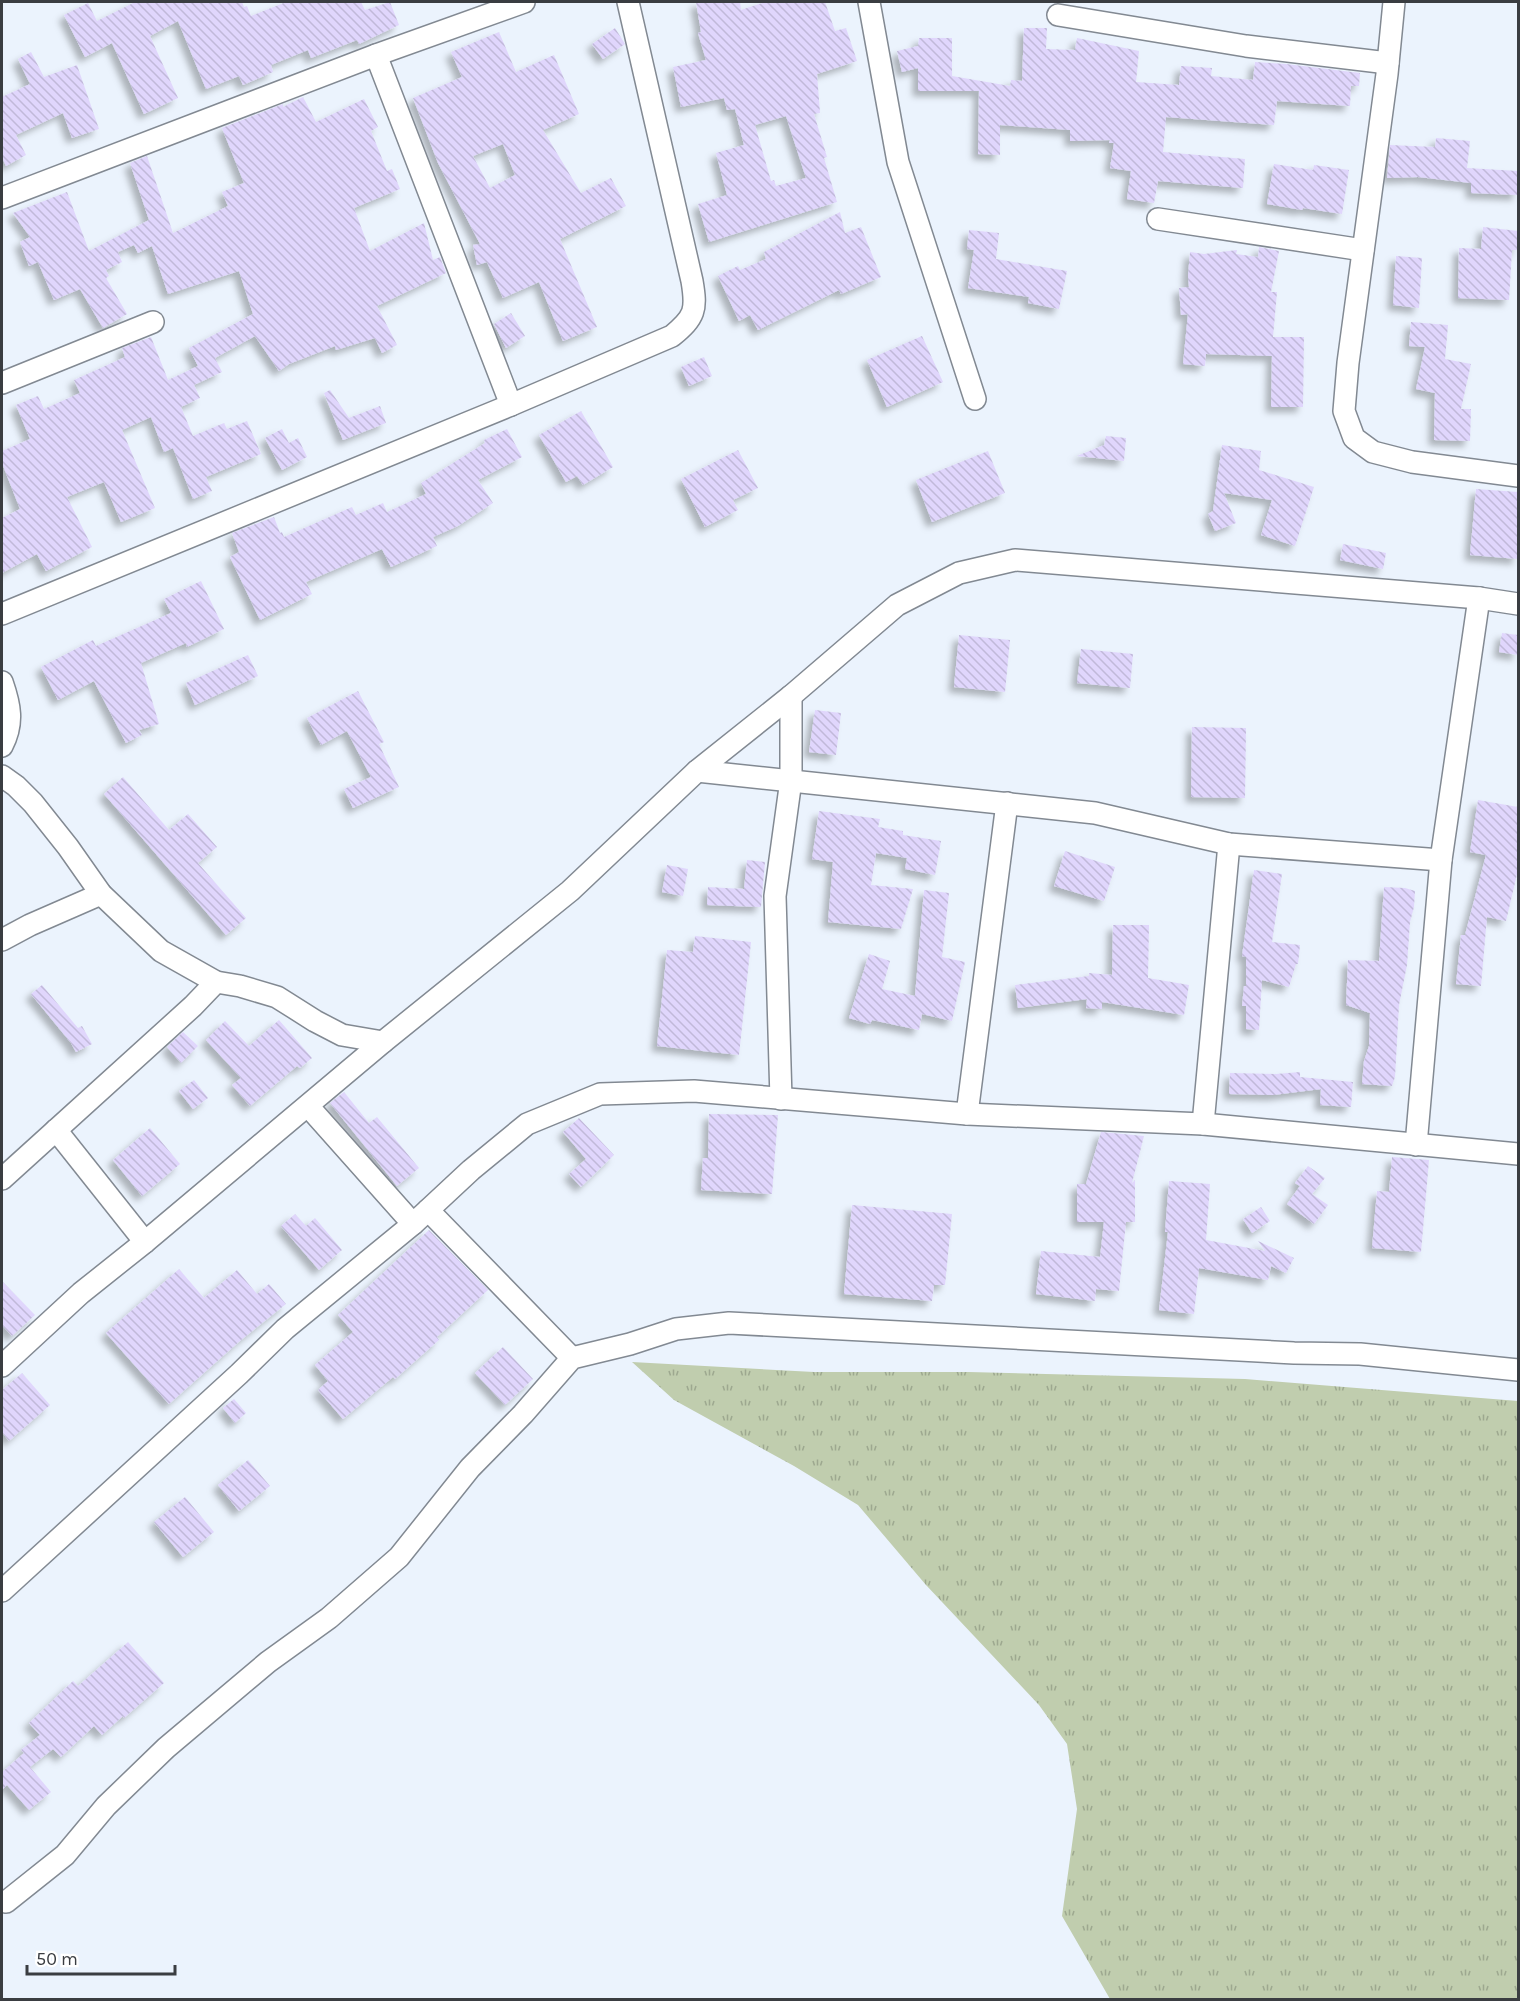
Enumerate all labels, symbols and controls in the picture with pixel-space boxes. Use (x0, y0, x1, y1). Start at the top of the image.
scale bar (27, 1938, 176, 1976)
text: 50 m (36, 1948, 78, 1970)

